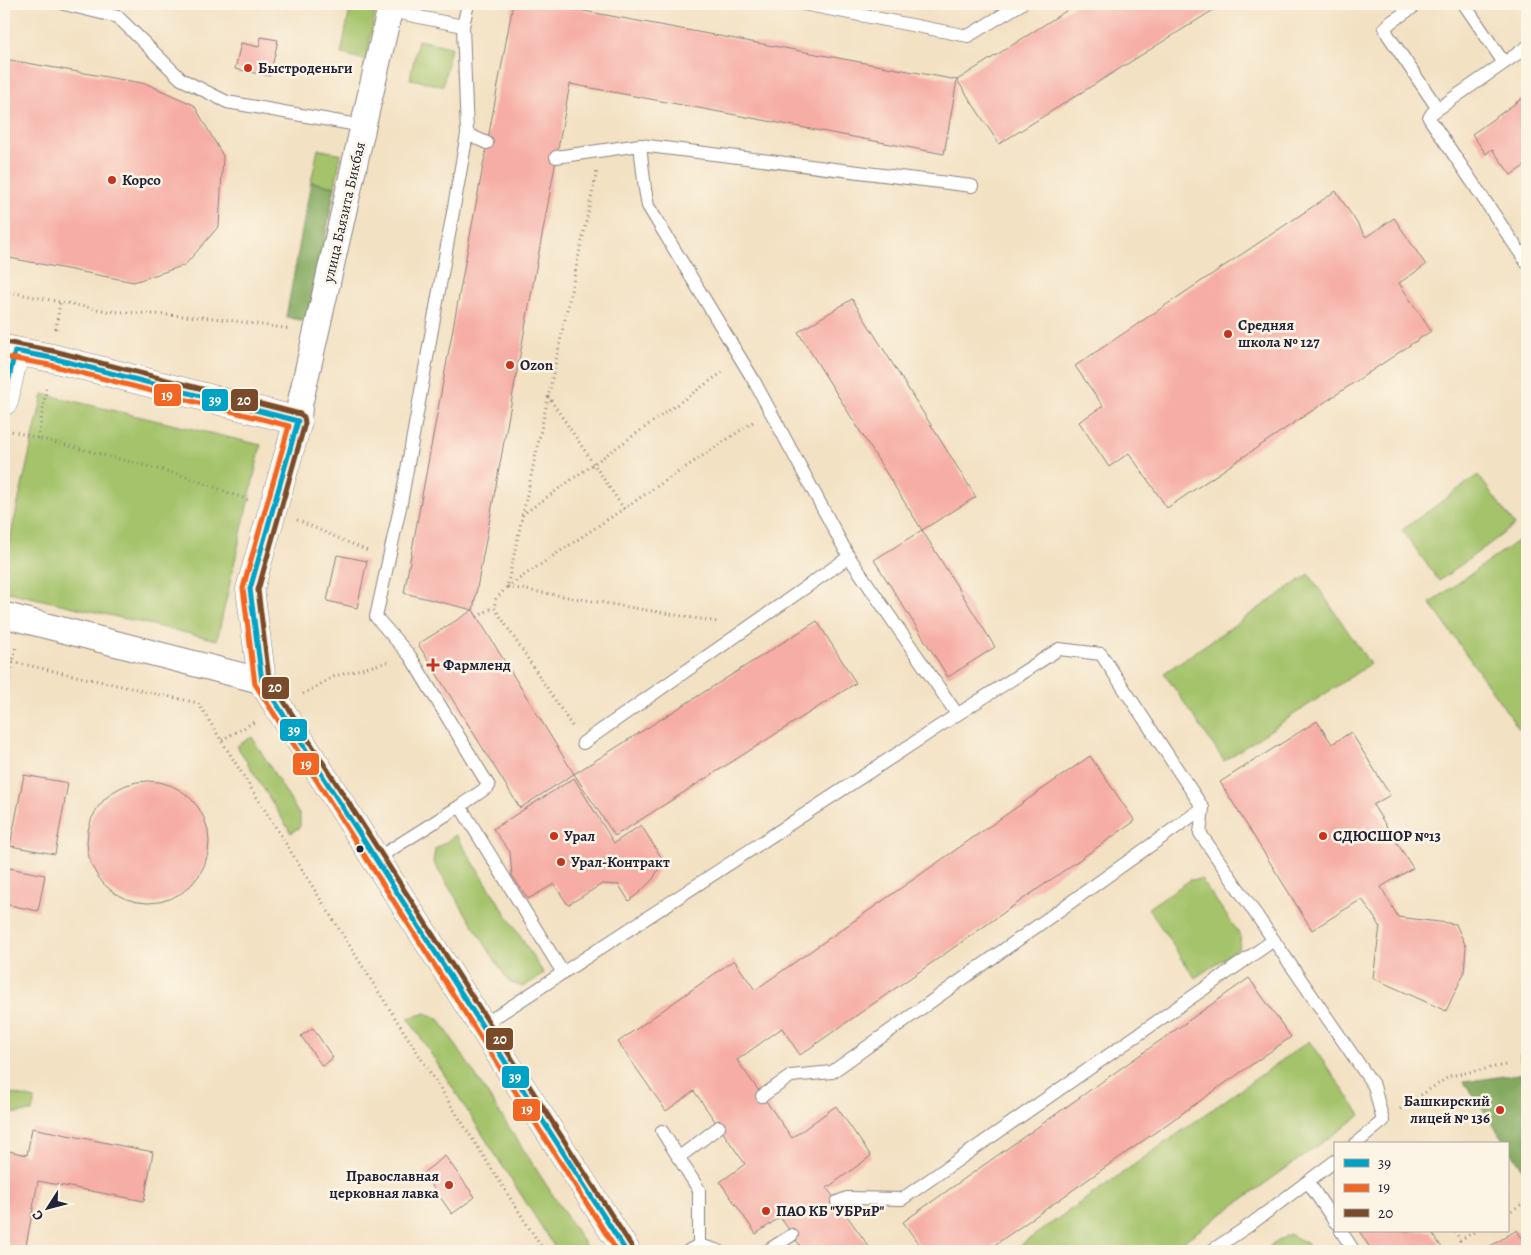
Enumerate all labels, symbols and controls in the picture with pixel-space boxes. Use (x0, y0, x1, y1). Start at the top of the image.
place label: Быстроденьги (258, 58, 353, 78)
marker: Быстроденьги (242, 62, 254, 74)
street label: улица Баязита Бикбая (318, 140, 370, 285)
place label: Корсо (122, 170, 161, 190)
marker: Корсо (106, 174, 118, 186)
place label: Средняя школа № 127 (1238, 315, 1320, 352)
marker: Средняя школа № 127 (1222, 328, 1234, 340)
place label: Ozon (520, 355, 554, 375)
marker: Ozon (504, 359, 516, 371)
line badge: 19 (153, 383, 182, 407)
text: 19 (161, 386, 173, 405)
line badge: 39 (201, 388, 229, 412)
line badge: 20 (230, 388, 259, 412)
text: 39 (209, 391, 222, 410)
text: 20 (237, 391, 251, 410)
place label: Фармленд (443, 655, 511, 675)
marker: Фармленд (427, 659, 439, 671)
line badge: 20 (261, 676, 290, 700)
text: 20 (268, 678, 282, 697)
line badge: 39 (279, 718, 308, 742)
text: 39 (288, 721, 301, 740)
line badge: 19 (292, 752, 320, 776)
text: 19 (300, 755, 312, 774)
place label: Урал (564, 826, 595, 846)
place label: СДЮСШОР №13 (1333, 826, 1441, 846)
marker: Урал (548, 830, 560, 842)
marker: СДЮСШОР №13 (1317, 830, 1329, 842)
unlabelled marker (355, 844, 365, 854)
place label: Урал-Контракт (571, 852, 670, 872)
marker: Урал-Контракт (555, 856, 567, 868)
line badge: 20 (485, 1027, 514, 1051)
text: 20 (493, 1030, 507, 1049)
line badge: 39 (501, 1065, 530, 1089)
text: 39 (509, 1068, 522, 1087)
place label: Башкирский лицей № 136 (1404, 1091, 1490, 1128)
line badge: 19 (512, 1098, 541, 1122)
text: 19 (521, 1100, 533, 1119)
marker: Башкирский лицей № 136 (1494, 1104, 1506, 1116)
legend (1334, 1142, 1508, 1232)
text: 39 (1378, 1153, 1391, 1173)
place label: Православная церковная лавка (329, 1166, 440, 1203)
text: 19 (1378, 1177, 1390, 1197)
marker: Православная церковная лавка (443, 1179, 455, 1191)
north arrow (22, 1182, 72, 1232)
place label: ПАО КБ "УБРиР" (776, 1201, 884, 1221)
text: 20 (1378, 1203, 1393, 1223)
marker: ПАО КБ "УБРиР" (760, 1205, 772, 1217)
text: С (27, 1206, 48, 1224)

